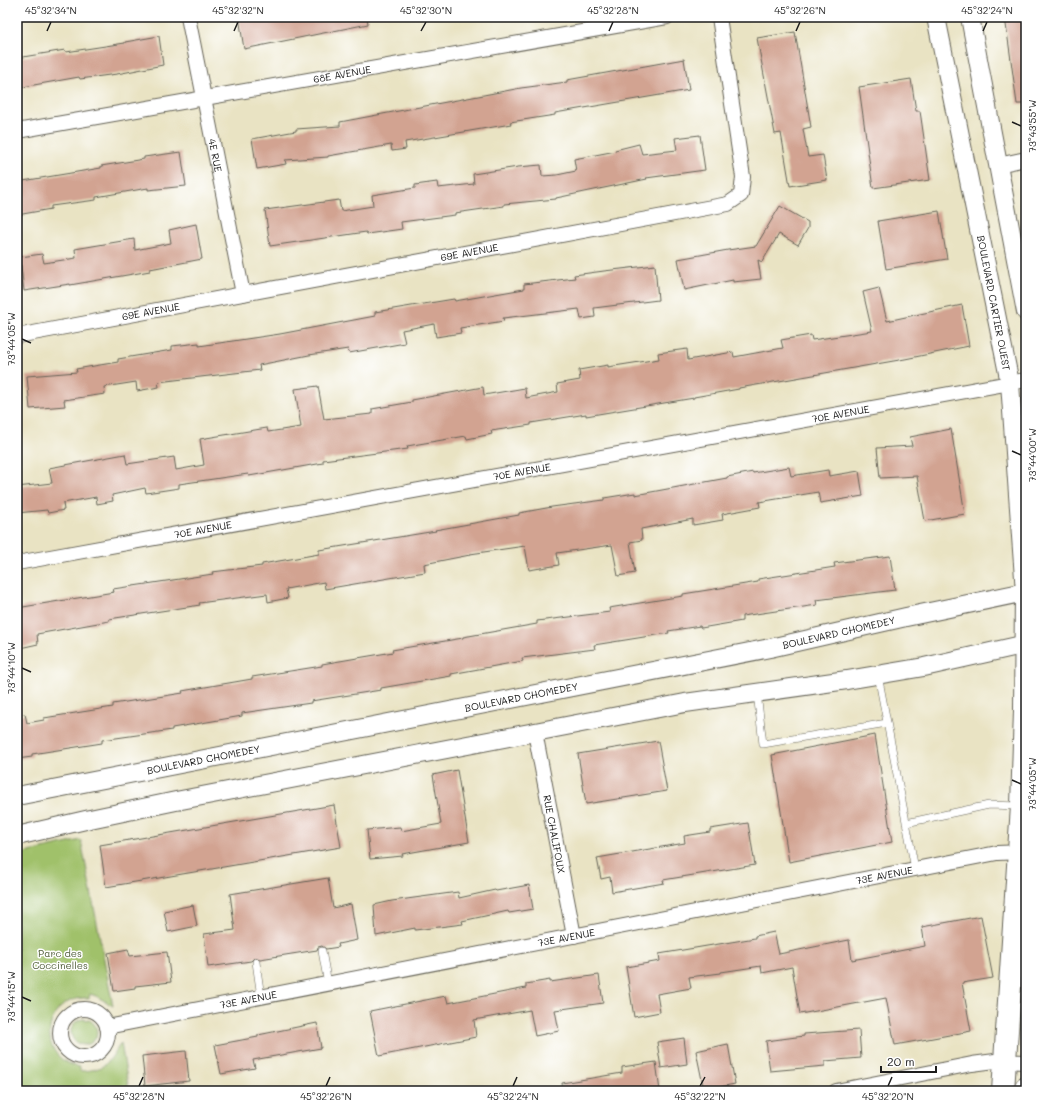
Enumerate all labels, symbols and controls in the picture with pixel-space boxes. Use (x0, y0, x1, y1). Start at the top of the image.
text: 45°32'34"N (25, 3, 77, 17)
text: 45°32'32"N (212, 3, 264, 17)
text: 45°32'30"N (400, 3, 452, 17)
text: 45°32'28"N (587, 3, 639, 17)
text: 45°32'26"N (774, 3, 826, 17)
text: 45°32'24"N (961, 3, 1013, 17)
street label: 68E AVENUE (312, 62, 372, 86)
text: 73°43'55"W (1025, 99, 1039, 153)
street label: 4E RUE (205, 137, 226, 173)
street label: BOULEVARD CARTIER OUEST (974, 234, 1014, 372)
street label: 69E AVENUE (439, 240, 499, 264)
street label: 69E AVENUE (121, 299, 181, 323)
text: 73°44'05"W (4, 312, 18, 366)
street label: 70E AVENUE (811, 402, 871, 426)
text: 73°44'00"W (1025, 428, 1039, 482)
street label: 70E AVENUE (492, 459, 552, 484)
street label: 70E AVENUE (173, 517, 233, 541)
street label: BOULEVARD CHOMEDEY (781, 613, 897, 652)
text: 73°44'10"W (4, 642, 18, 694)
street label: BOULEVARD CHOMEDEY (463, 679, 579, 715)
street label: BOULEVARD CHOMEDEY (146, 741, 261, 777)
text: 73°44'05"W (1025, 757, 1039, 811)
street label: RUE CHALIFOUX (540, 794, 569, 875)
street label: 73E AVENUE (855, 863, 914, 887)
street label: 73E AVENUE (537, 925, 596, 950)
park label: Parc des Coccinelles (32, 946, 88, 972)
text: 73°44'15"W (4, 971, 18, 1023)
street label: 73E AVENUE (219, 987, 278, 1012)
scale bar (881, 1048, 936, 1074)
text: 20 m (887, 1053, 915, 1069)
text: 45°32'28"N (113, 1089, 165, 1103)
text: 45°32'26"N (300, 1089, 352, 1103)
text: 45°32'24"N (487, 1089, 539, 1103)
text: 45°32'22"N (674, 1089, 726, 1103)
text: 45°32'20"N (862, 1089, 914, 1103)

